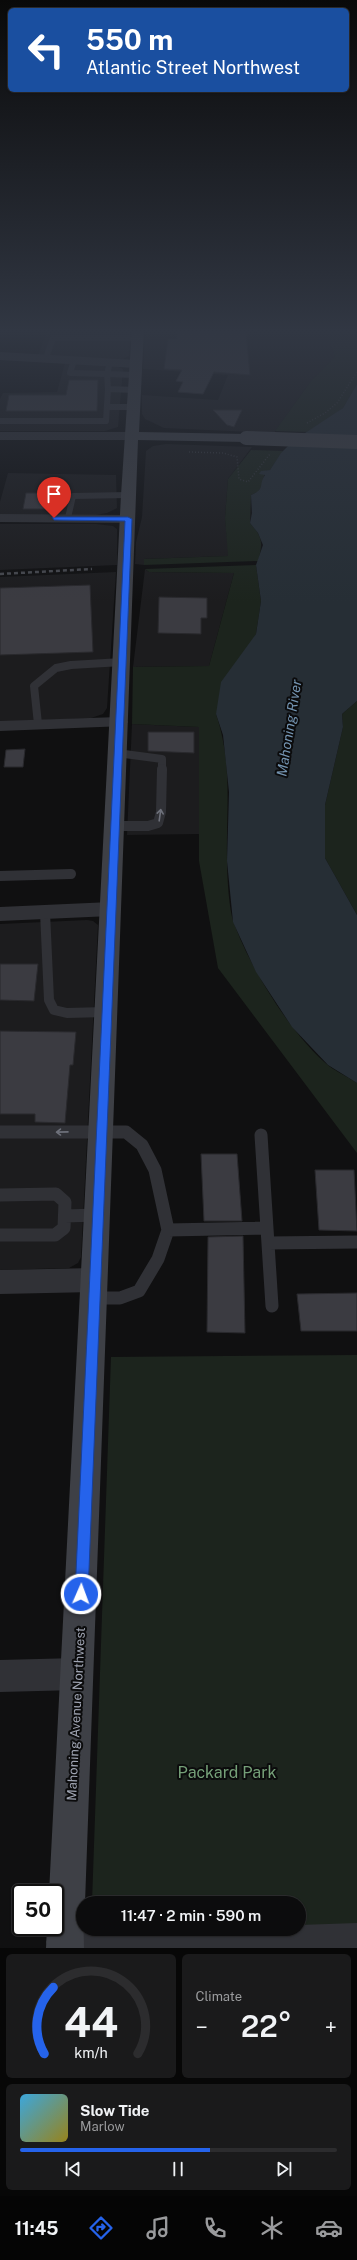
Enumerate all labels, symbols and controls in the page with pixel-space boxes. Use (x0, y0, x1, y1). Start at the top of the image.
text: 550 m (86, 23, 173, 56)
icon: left (20, 24, 72, 76)
text: Atlantic Street Northwest (86, 57, 300, 78)
pin (37, 477, 71, 518)
icon: arrive (43, 483, 65, 505)
water label: Mahoning River (273, 678, 305, 777)
one-way arrow (156, 809, 164, 822)
one-way arrow (56, 1128, 69, 1136)
position arrow (60, 1573, 102, 1615)
street label: Mahoning Avenue Northwest (64, 1627, 88, 1801)
park label: Packard Park (178, 1763, 276, 1782)
speed limit sign: 50 (12, 1884, 64, 1936)
text: 11:47 · 2 min · 590 m (121, 1907, 261, 1924)
text: Climate (196, 1989, 242, 2004)
text: 44 (63, 1997, 118, 2046)
text: 22° (241, 2008, 292, 2044)
text: − (196, 2014, 208, 2040)
text: + (325, 2014, 337, 2040)
text: km/h (74, 2044, 108, 2061)
text: Slow Tide (80, 2102, 149, 2119)
text: Marlow (80, 2119, 125, 2134)
icon: previous (62, 2158, 84, 2180)
icon: pause (167, 2158, 189, 2180)
icon: next (273, 2158, 295, 2180)
icon: directions (87, 2214, 115, 2242)
icon: music (144, 2214, 172, 2242)
icon: phone (201, 2214, 229, 2242)
icon: climate (258, 2214, 286, 2242)
icon: car (315, 2214, 343, 2242)
text: 11:45 (14, 2218, 58, 2239)

